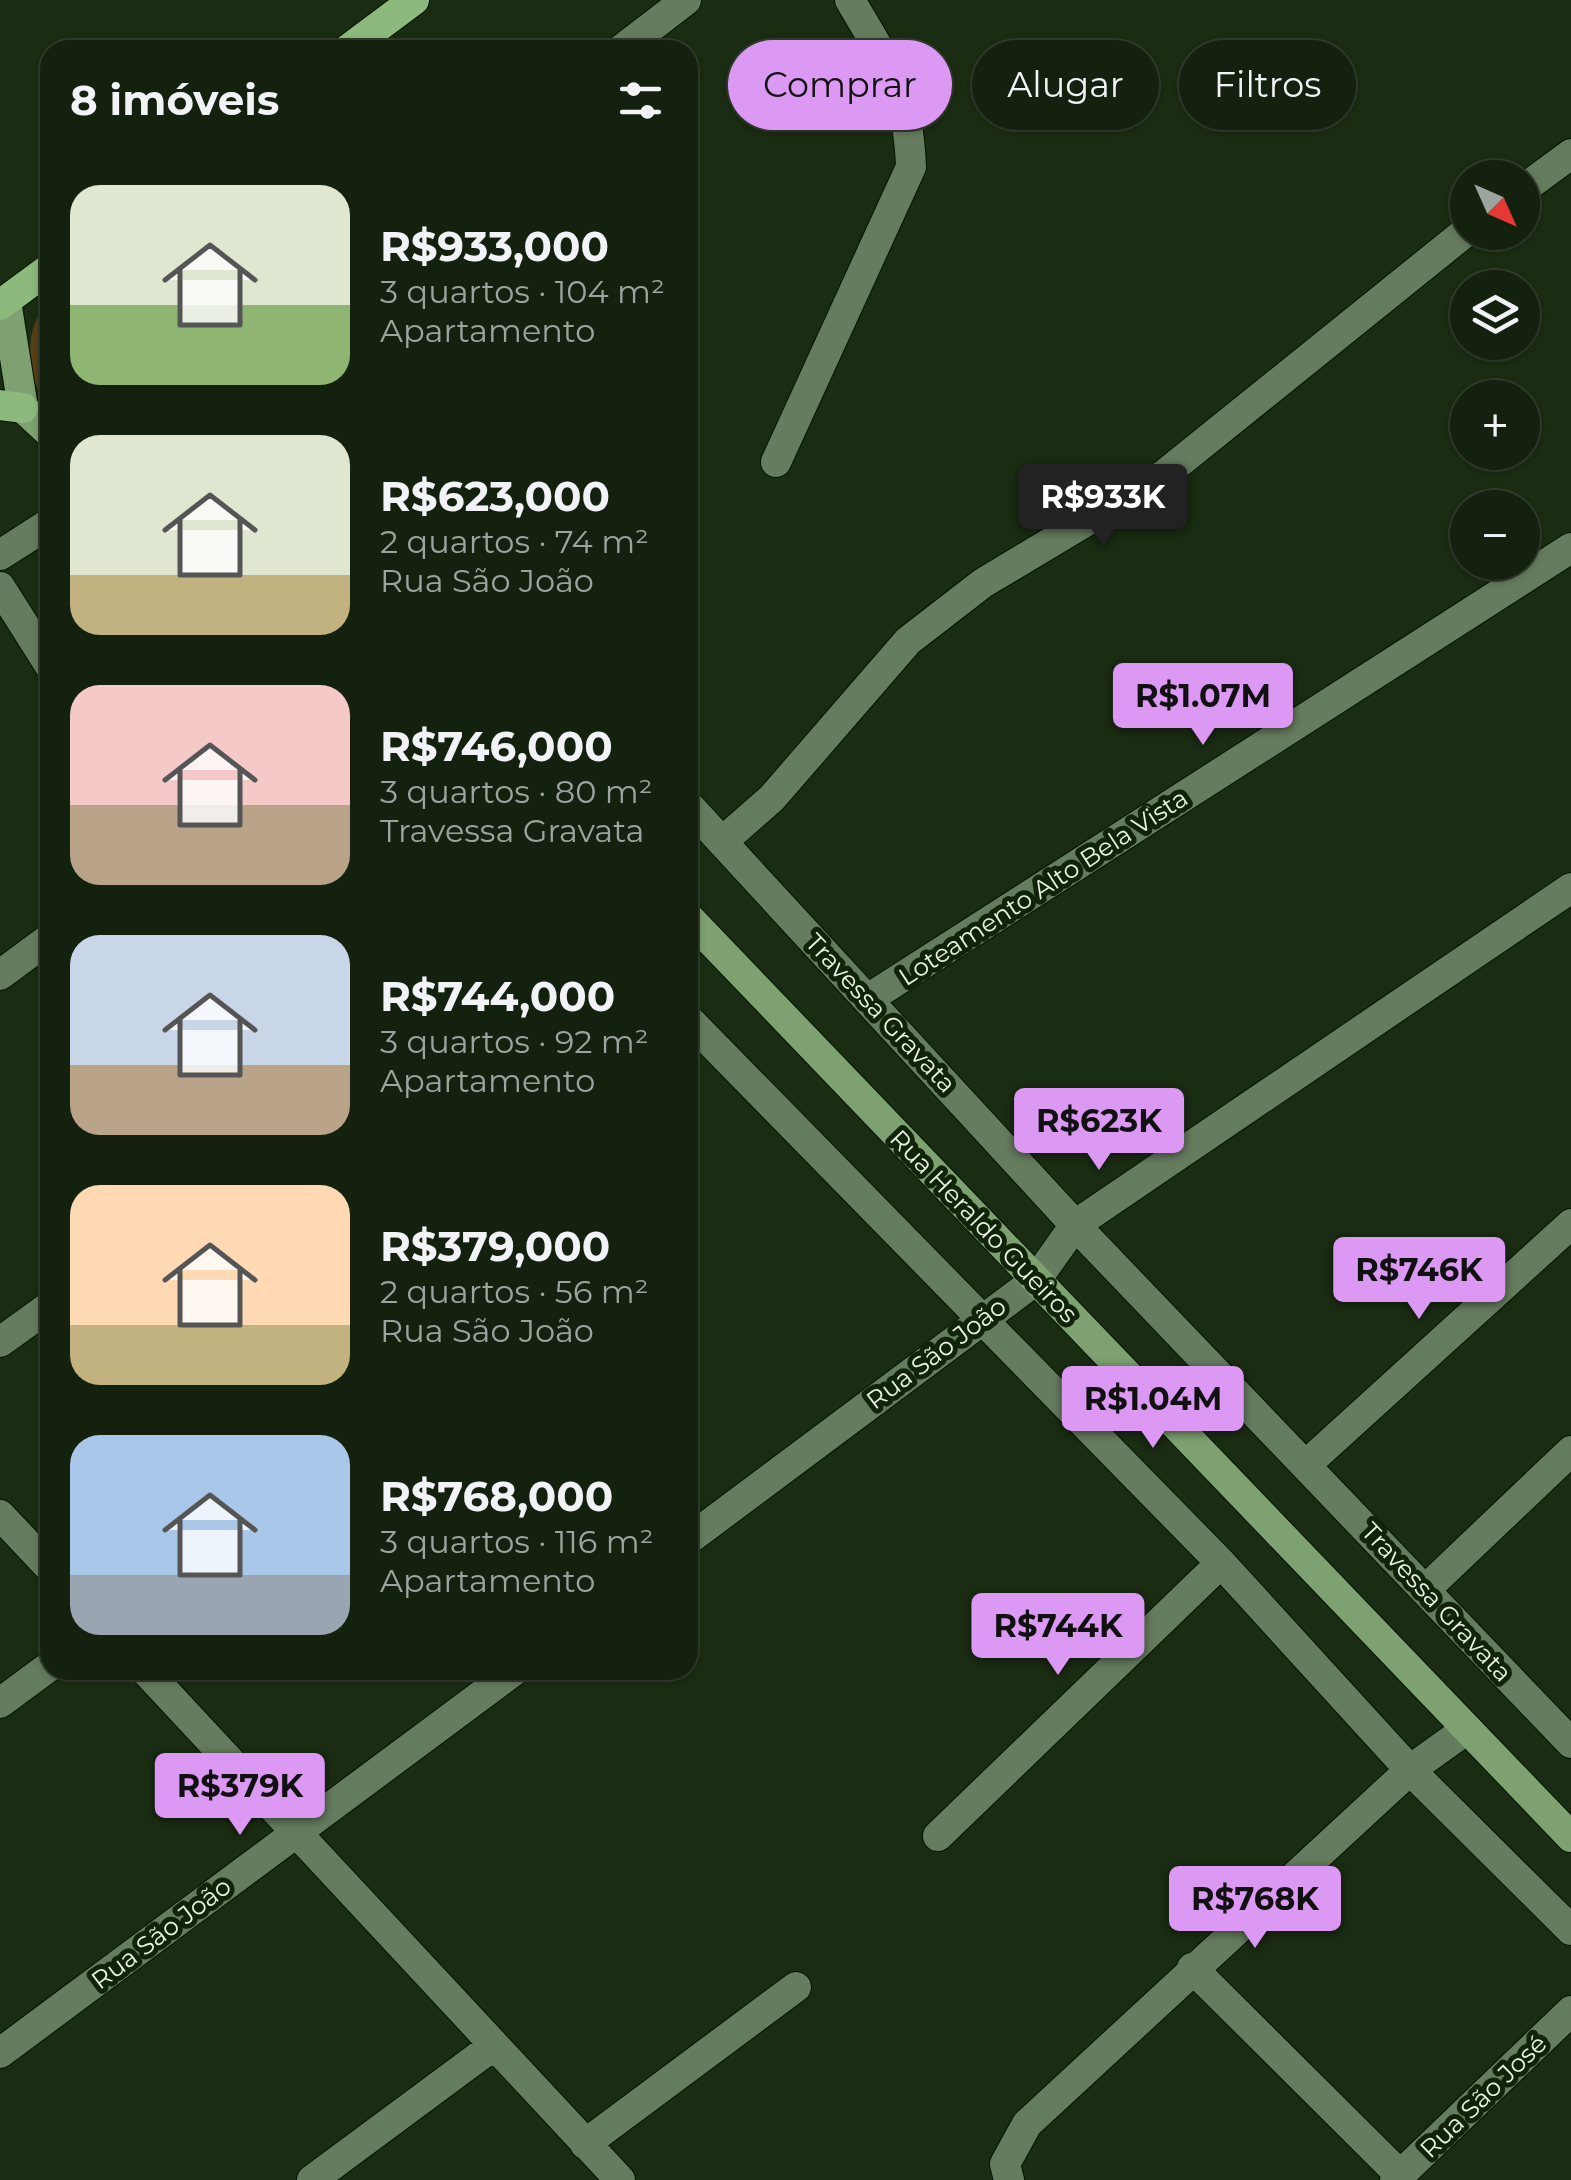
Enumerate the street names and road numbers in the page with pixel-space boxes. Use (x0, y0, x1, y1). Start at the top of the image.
street label: Loteamento Alto Bela Vista (893, 782, 1193, 992)
street label: Travessa Gravata (800, 927, 962, 1099)
street label: Rua Heraldo Gueiros (884, 1123, 1084, 1329)
street label: Rua São João (860, 1291, 1012, 1415)
street label: Travessa Gravata (1356, 1516, 1518, 1688)
street label: Rua São João (85, 1871, 237, 1995)
street label: Rua São José (1414, 2028, 1552, 2164)

